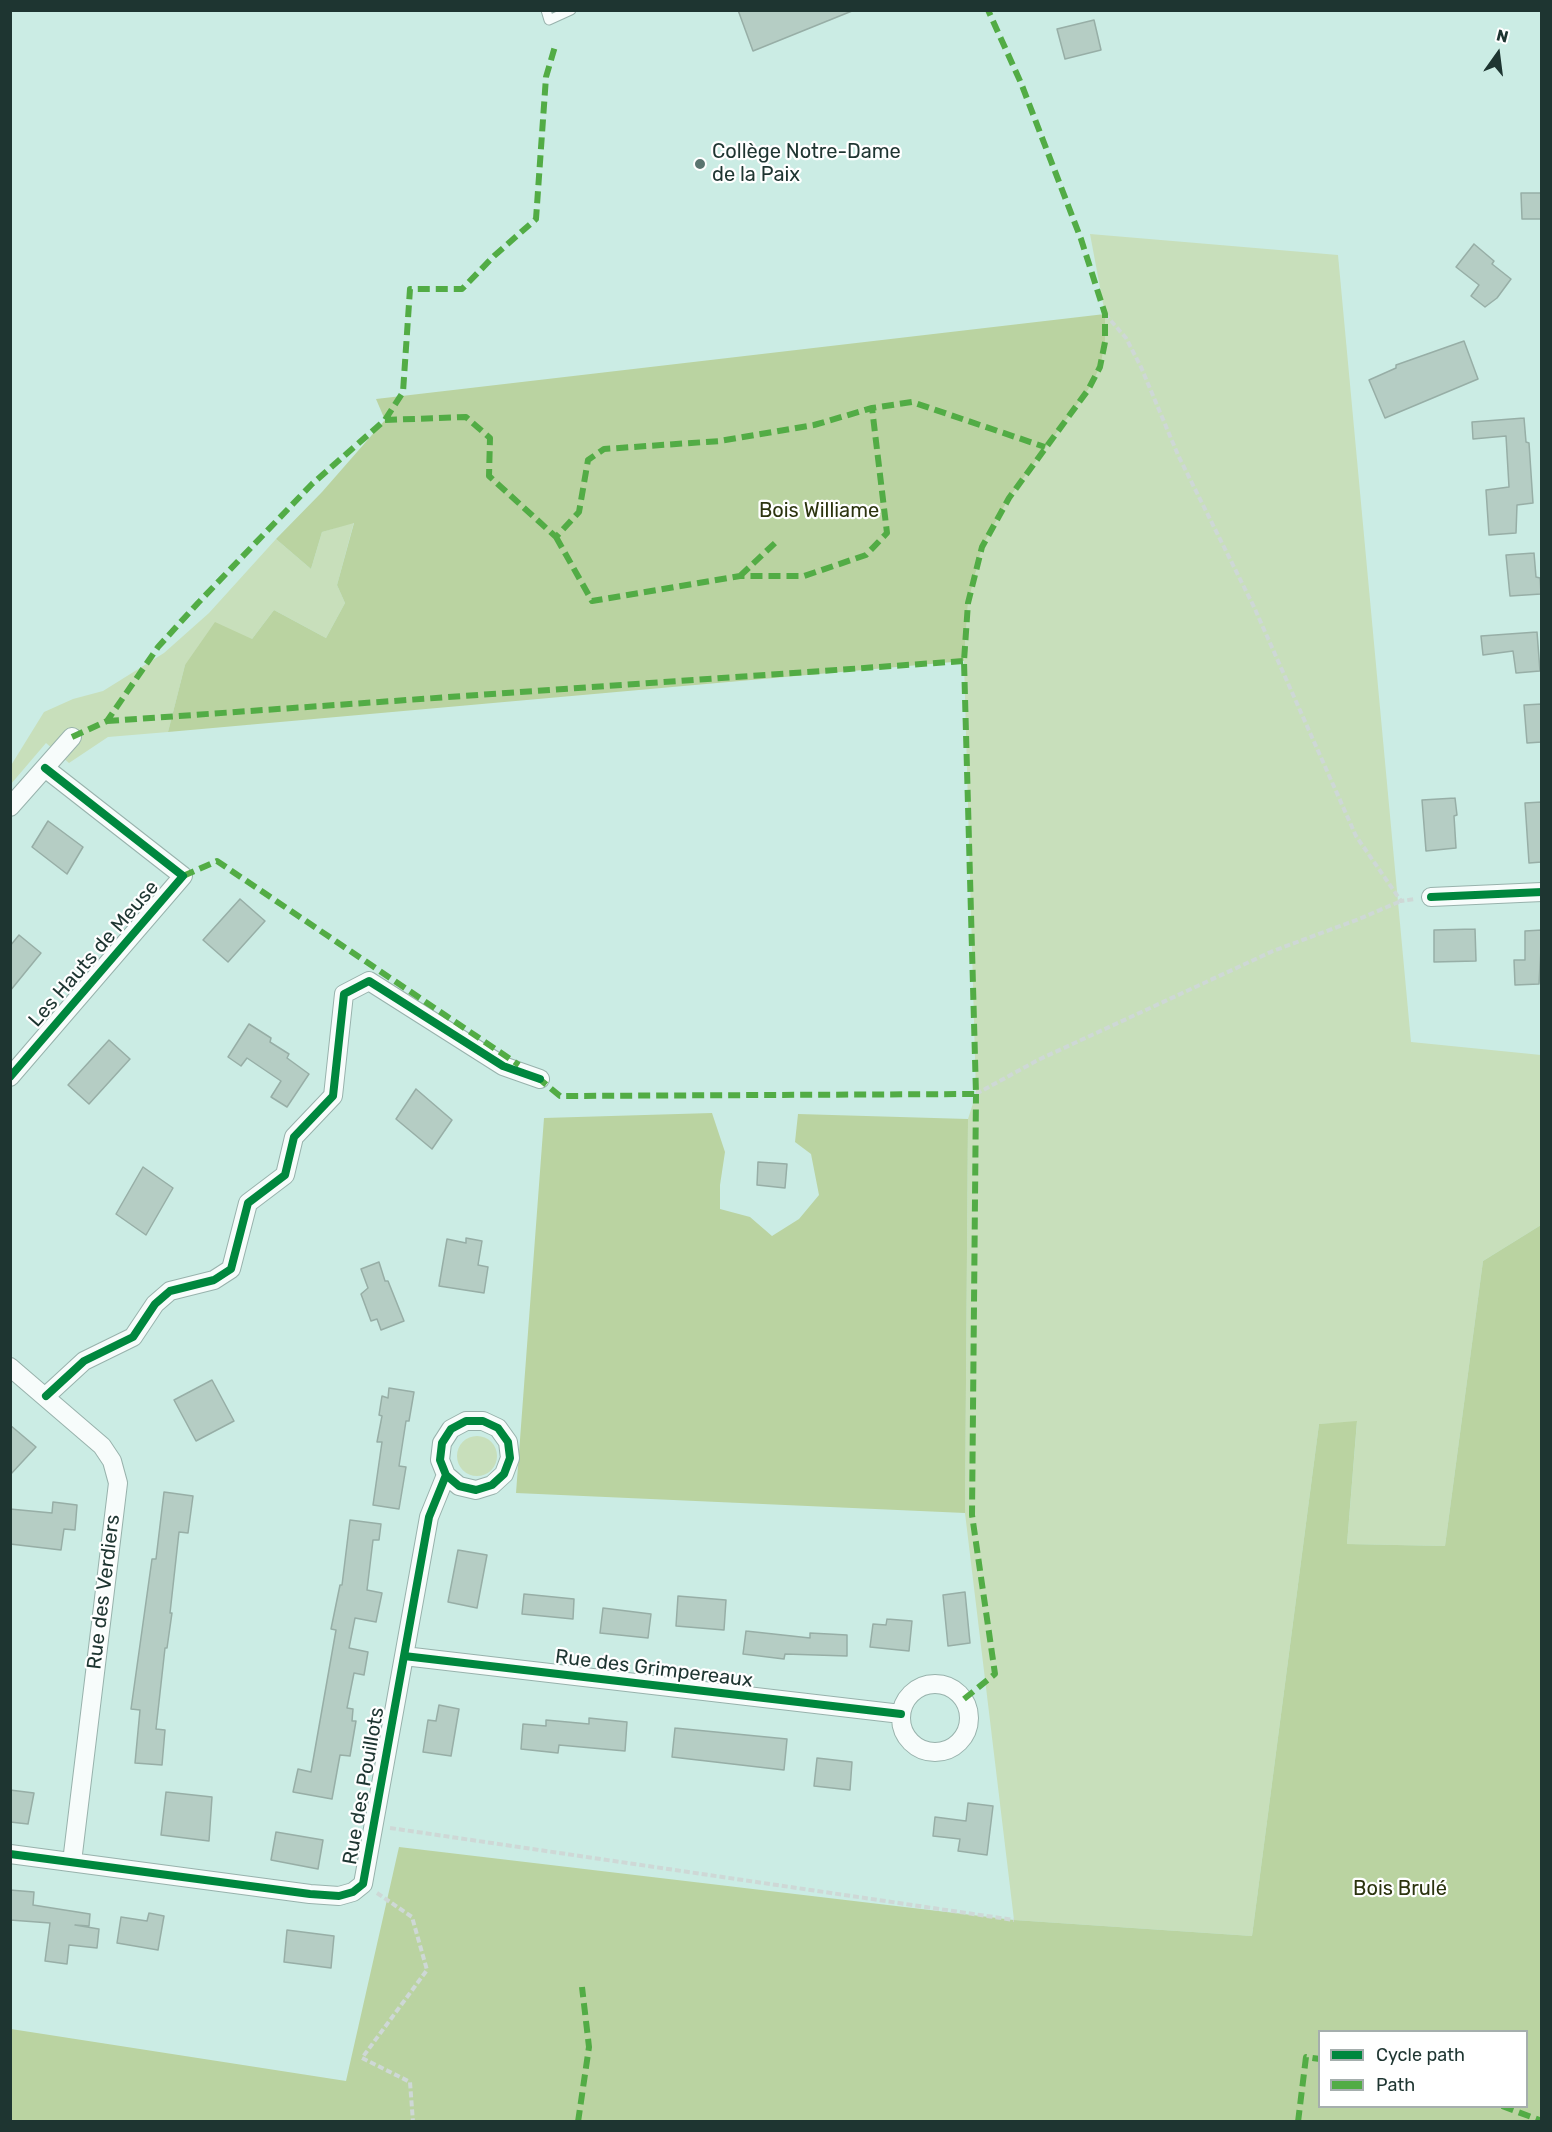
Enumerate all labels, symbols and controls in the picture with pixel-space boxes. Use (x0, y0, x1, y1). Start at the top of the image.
north arrow (1468, 24, 1528, 84)
text: N (1495, 25, 1510, 47)
place label: Collège Notre-Dame de la Paix (712, 140, 901, 187)
marker: Collège Notre-Dame de la Paix (693, 157, 707, 171)
park label: Bois Williame (759, 499, 879, 523)
street label: Les Hauts de Meuse (24, 876, 164, 1032)
street label: Rue des Verdiers (83, 1513, 125, 1671)
street label: Rue des Grimpereaux (554, 1645, 754, 1693)
street label: Rue des Pouillots (338, 1705, 390, 1867)
park label: Bois Brulé (1353, 1877, 1447, 1901)
legend (1318, 2030, 1528, 2108)
text: Cycle path (1376, 2044, 1465, 2066)
text: Path (1376, 2074, 1415, 2096)

